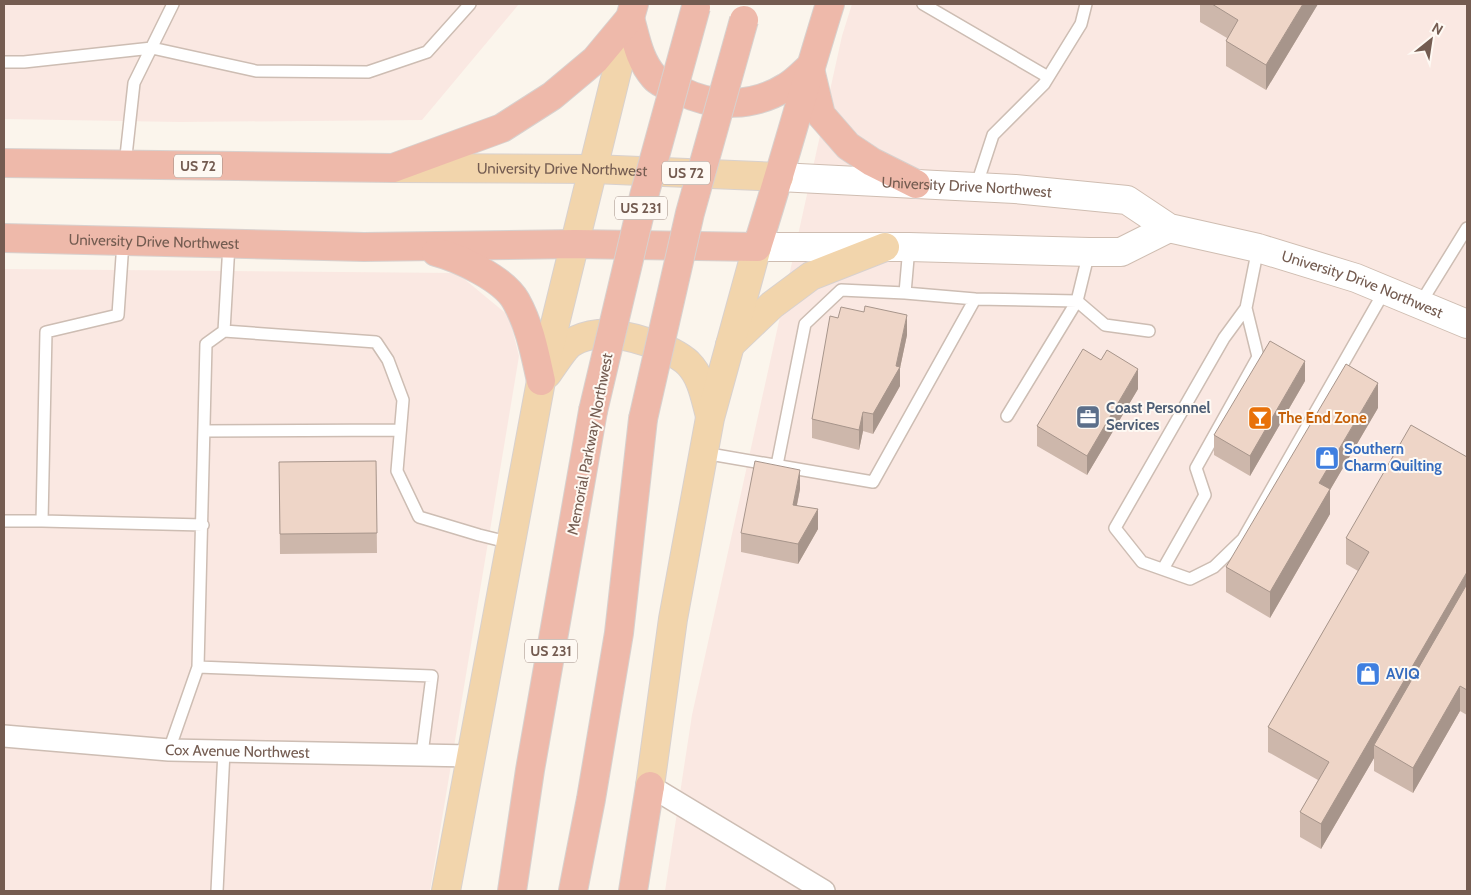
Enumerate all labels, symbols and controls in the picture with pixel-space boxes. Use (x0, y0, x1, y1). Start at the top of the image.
north arrow (1406, 15, 1456, 65)
text: N (1429, 18, 1446, 39)
road number: US 72 (174, 154, 222, 178)
street label: University Drive Northwest (477, 159, 648, 180)
road number: US 72 (662, 162, 710, 184)
street label: University Drive Northwest (881, 173, 1053, 202)
road number: US 231 (615, 197, 667, 220)
street label: University Drive Northwest (68, 231, 239, 253)
street label: University Drive Northwest (1279, 247, 1446, 322)
street label: Memorial Parkway Northwest (564, 351, 616, 537)
place label: Coast Personnel Services (1106, 399, 1210, 434)
office icon: Coast Personnel Services (1075, 404, 1101, 430)
bar icon: The End Zone (1247, 405, 1273, 431)
place label: The End Zone (1278, 409, 1367, 427)
place label: Southern Charm Quilting (1344, 440, 1442, 475)
shop icon: Southern Charm Quilting (1314, 445, 1340, 471)
road number: US 231 (525, 640, 577, 662)
shop icon: AVIQ (1355, 661, 1381, 687)
place label: AVIQ (1386, 665, 1420, 683)
street label: Cox Avenue Northwest (165, 741, 310, 762)

